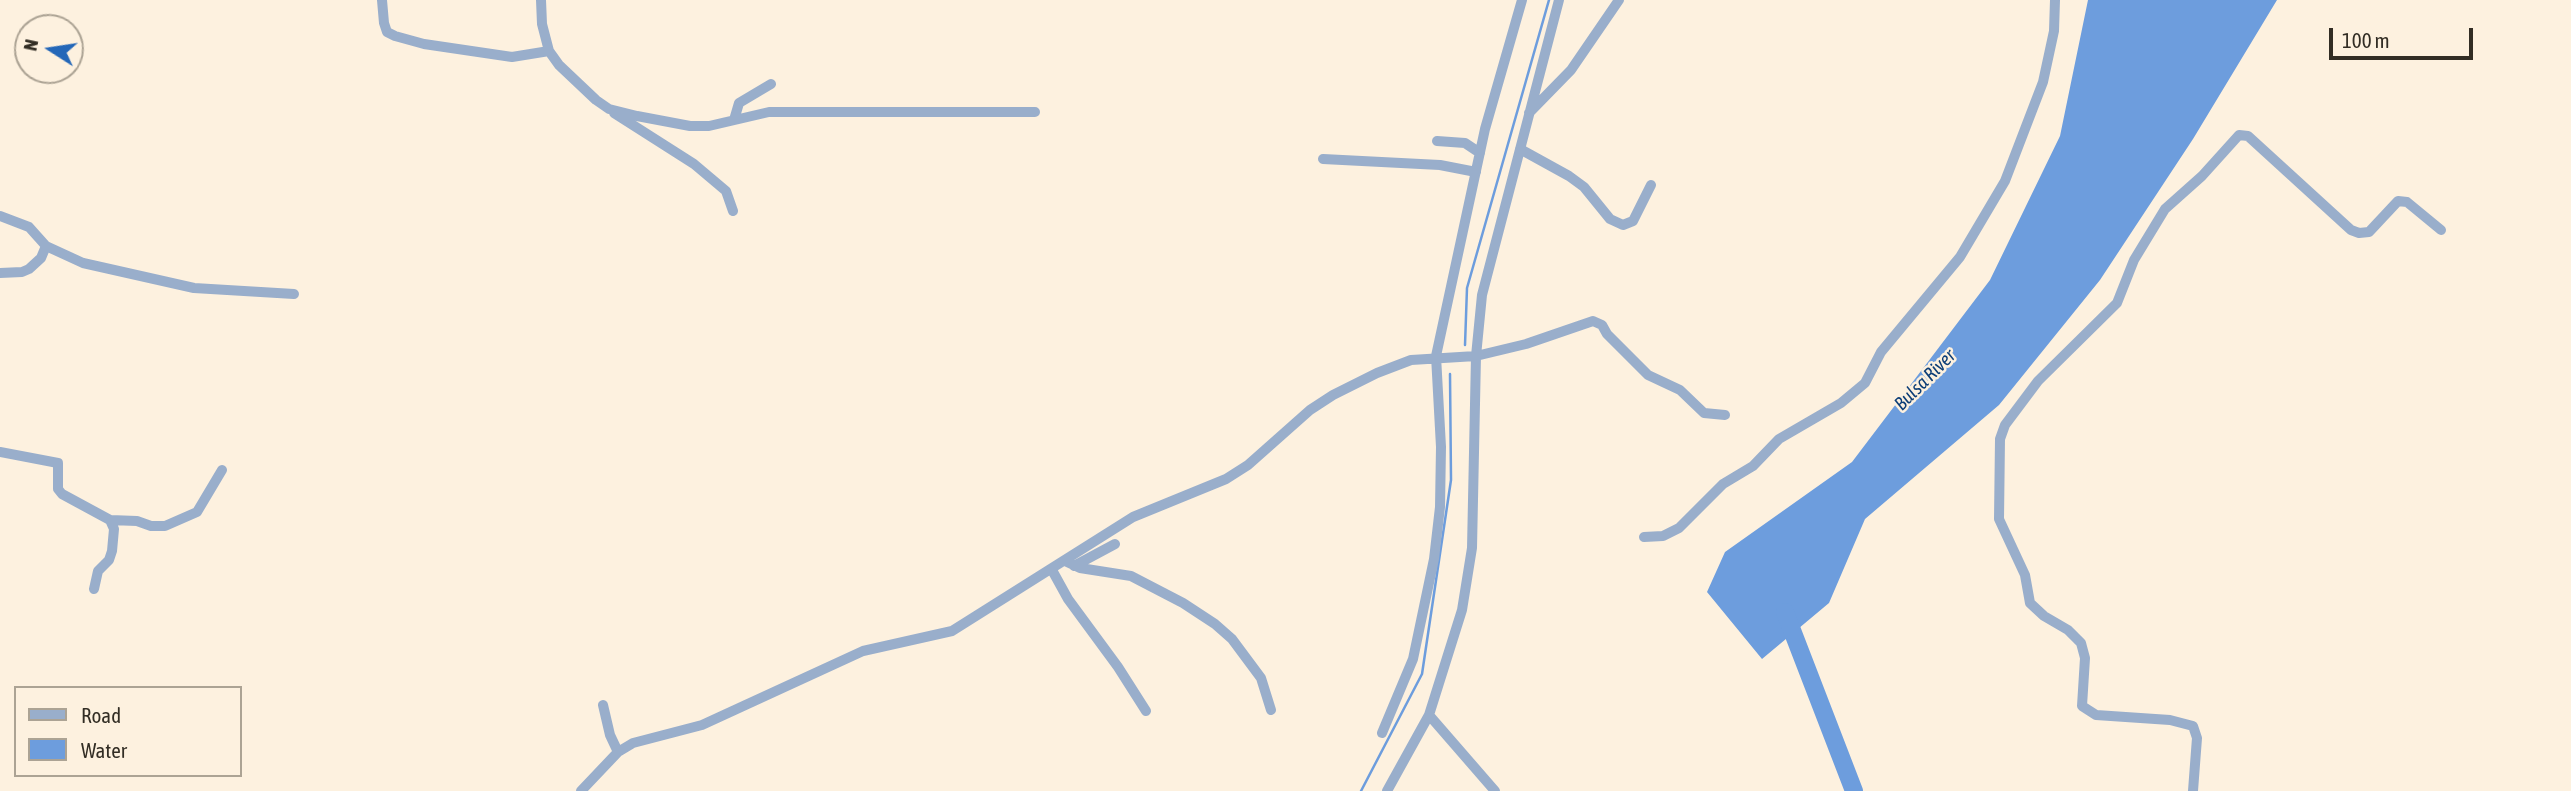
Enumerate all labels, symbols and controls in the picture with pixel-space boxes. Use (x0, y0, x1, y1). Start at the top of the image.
north arrow (14, 14, 84, 84)
scale bar (2333, 14, 2476, 58)
text: 100 m (2342, 28, 2390, 52)
text: N (18, 37, 42, 53)
water label: Bulsa River (1890, 345, 1960, 415)
legend (14, 686, 242, 777)
text: Road (81, 703, 121, 727)
text: Water (81, 738, 127, 762)

